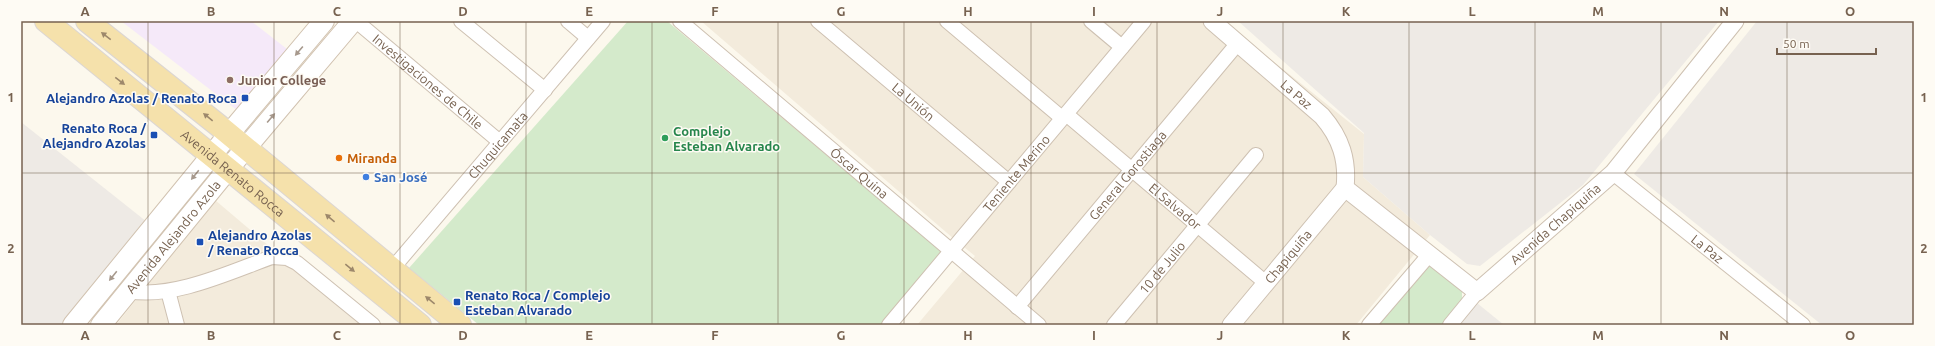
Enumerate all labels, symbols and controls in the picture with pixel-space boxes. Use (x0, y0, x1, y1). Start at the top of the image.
text: A (80, 4, 90, 18)
text: B (207, 4, 216, 18)
text: C (333, 4, 342, 18)
text: D (458, 4, 468, 18)
text: E (585, 4, 593, 18)
text: F (711, 4, 719, 18)
text: G (837, 4, 846, 18)
text: H (963, 4, 973, 18)
text: I (1092, 4, 1096, 18)
text: J (1217, 4, 1223, 18)
text: K (1342, 4, 1351, 18)
text: L (1468, 4, 1476, 18)
text: M (1592, 4, 1604, 18)
text: N (1719, 4, 1729, 18)
text: O (1845, 4, 1855, 18)
scale bar (1777, 30, 1876, 56)
street label: Investigaciones de Chile (370, 31, 486, 132)
one-way arrow (101, 32, 112, 40)
text: 50 m (1783, 37, 1810, 50)
one-way arrow (294, 45, 303, 56)
place label: Junior College (238, 73, 326, 87)
marker: Junior College (225, 75, 235, 85)
one-way arrow (114, 77, 125, 85)
street label: La Paz (1278, 77, 1315, 111)
street label: La Unión (890, 80, 938, 123)
text: 1 (7, 90, 15, 104)
text: 1 (1920, 90, 1928, 104)
place label: Alejandro Azolas / Renato Roca (46, 91, 237, 105)
marker: Alejandro Azolas / Renato Roca (240, 93, 250, 103)
street label: Chuquicamata (465, 109, 530, 181)
one-way arrow (202, 113, 213, 122)
one-way arrow (266, 113, 275, 124)
place label: Renato Roca / Alejandro Azolas (43, 121, 147, 150)
place label: Complejo Esteban Alvarado (673, 124, 780, 153)
street label: Avenida Renato Rocca (178, 127, 288, 219)
street label: General Gorostiaga (1086, 128, 1169, 223)
marker: Renato Roca / Alejandro Azolas (149, 130, 159, 140)
street label: Teniente Merino (980, 132, 1052, 215)
marker: Complejo Esteban Alvarado (660, 133, 670, 143)
street label: Óscar Quina (828, 145, 891, 201)
place label: Miranda (347, 151, 397, 165)
marker: Miranda (334, 153, 344, 163)
one-way arrow (191, 170, 200, 180)
place label: San José (374, 170, 427, 184)
marker: San José (361, 172, 371, 182)
street label: Avenida Alejandro Azola (123, 177, 223, 296)
street label: El Salvador (1146, 180, 1204, 232)
street label: Avenida Chapiquiña (1507, 180, 1603, 267)
one-way arrow (324, 213, 335, 222)
street label: Chapiquiña (1262, 227, 1314, 286)
place label: Alejandro Azolas / Renato Rocca (207, 228, 311, 257)
street label: La Paz (1689, 232, 1726, 266)
marker: Alejandro Azolas / Renato Rocca (195, 237, 205, 247)
street label: 10 de Julio (1136, 239, 1188, 296)
text: 2 (7, 241, 15, 255)
text: 2 (1920, 241, 1928, 255)
one-way arrow (345, 263, 356, 272)
one-way arrow (109, 270, 117, 281)
place label: Renato Roca / Complejo Esteban Alvarado (465, 288, 611, 317)
one-way arrow (425, 296, 436, 305)
marker: Renato Roca / Complejo Esteban Alvarado (452, 297, 462, 307)
text: A (80, 328, 90, 342)
text: B (207, 328, 216, 342)
text: C (333, 328, 342, 342)
text: D (458, 328, 468, 342)
text: E (585, 328, 593, 342)
text: F (711, 328, 719, 342)
text: G (837, 328, 846, 342)
text: H (963, 328, 973, 342)
text: I (1092, 328, 1096, 342)
text: J (1217, 328, 1223, 342)
text: K (1342, 328, 1351, 342)
text: L (1468, 328, 1476, 342)
text: M (1592, 328, 1604, 342)
text: N (1719, 328, 1729, 342)
text: O (1845, 328, 1855, 342)

